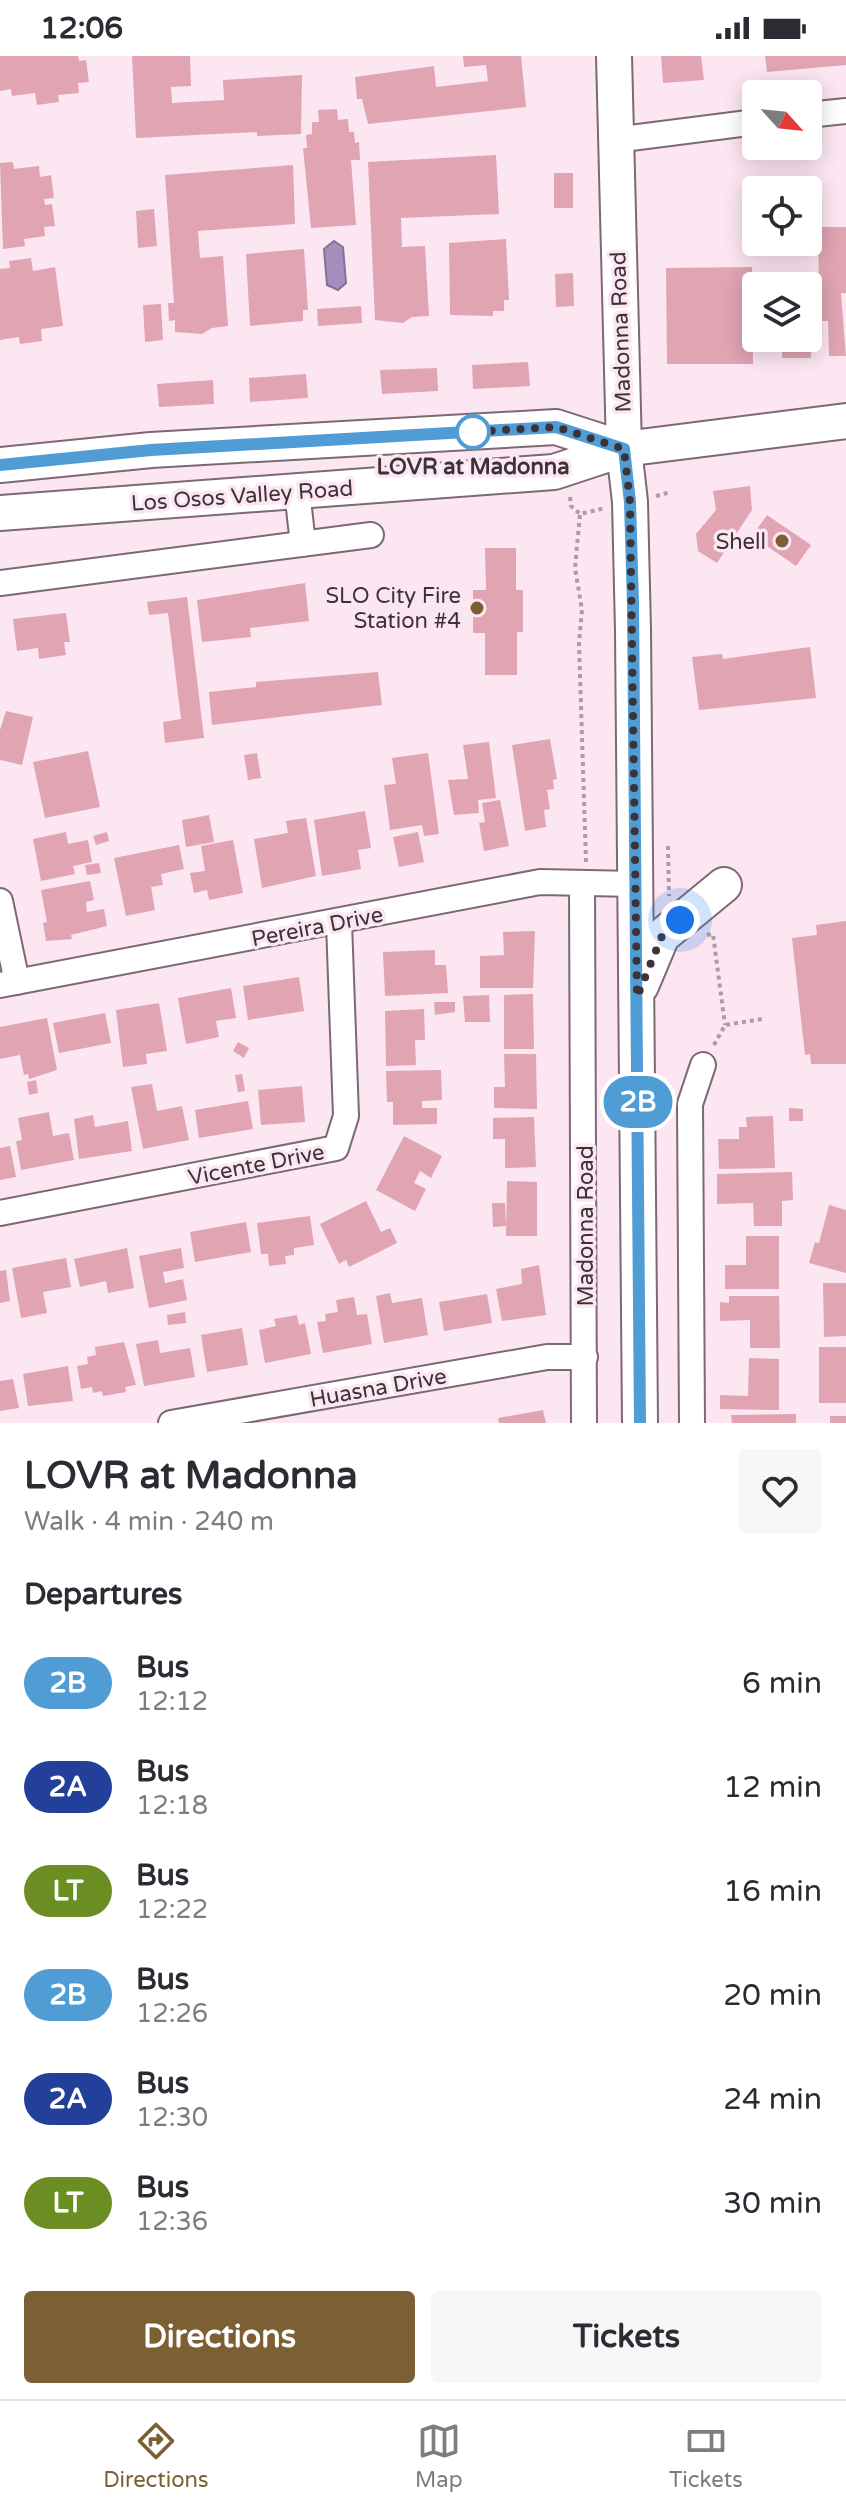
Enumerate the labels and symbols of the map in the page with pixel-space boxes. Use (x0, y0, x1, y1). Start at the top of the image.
north arrow (742, 80, 822, 160)
street label: Madonna Road (605, 251, 637, 413)
marker: LOVR at Madonna (456, 415, 490, 449)
place label: LOVR at Madonna (376, 454, 570, 480)
street label: Los Osos Valley Road (130, 475, 354, 517)
place label: Shell (716, 529, 766, 555)
marker: Shell (773, 532, 791, 550)
place label: SLO City Fire Station #4 (325, 583, 461, 634)
marker: SLO City Fire Station #4 (468, 599, 486, 617)
your location (660, 900, 700, 940)
street label: Pereira Drive (249, 901, 385, 952)
line badge: 2B (602, 1076, 674, 1128)
street label: Vicente Drive (186, 1139, 327, 1191)
street label: Madonna Road (573, 1145, 599, 1307)
street label: Huasna Drive (308, 1363, 449, 1413)

